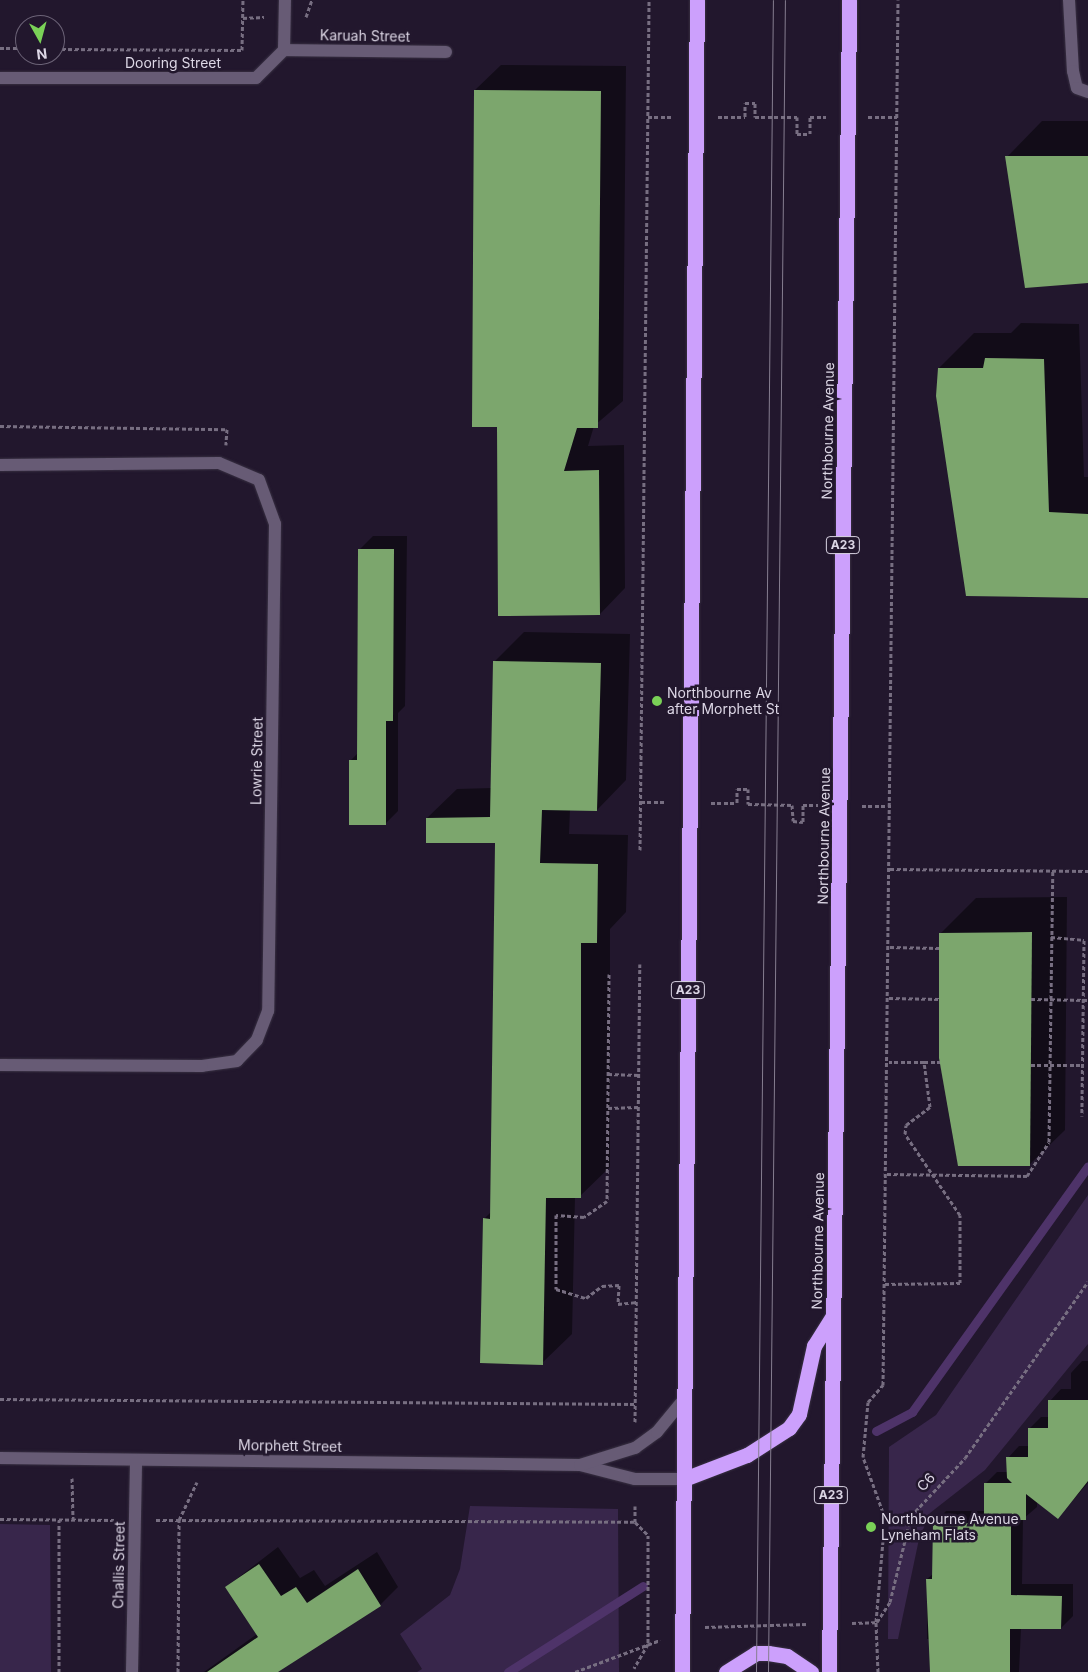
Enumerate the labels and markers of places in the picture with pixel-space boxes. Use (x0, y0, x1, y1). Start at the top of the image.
place label: Northbourne Av after Morphett St (667, 685, 779, 718)
marker: Northbourne Av after Morphett St (651, 695, 663, 707)
place label: Northbourne Avenue Lyneham Flats (881, 1511, 1019, 1544)
marker: Northbourne Avenue Lyneham Flats (865, 1521, 877, 1533)

